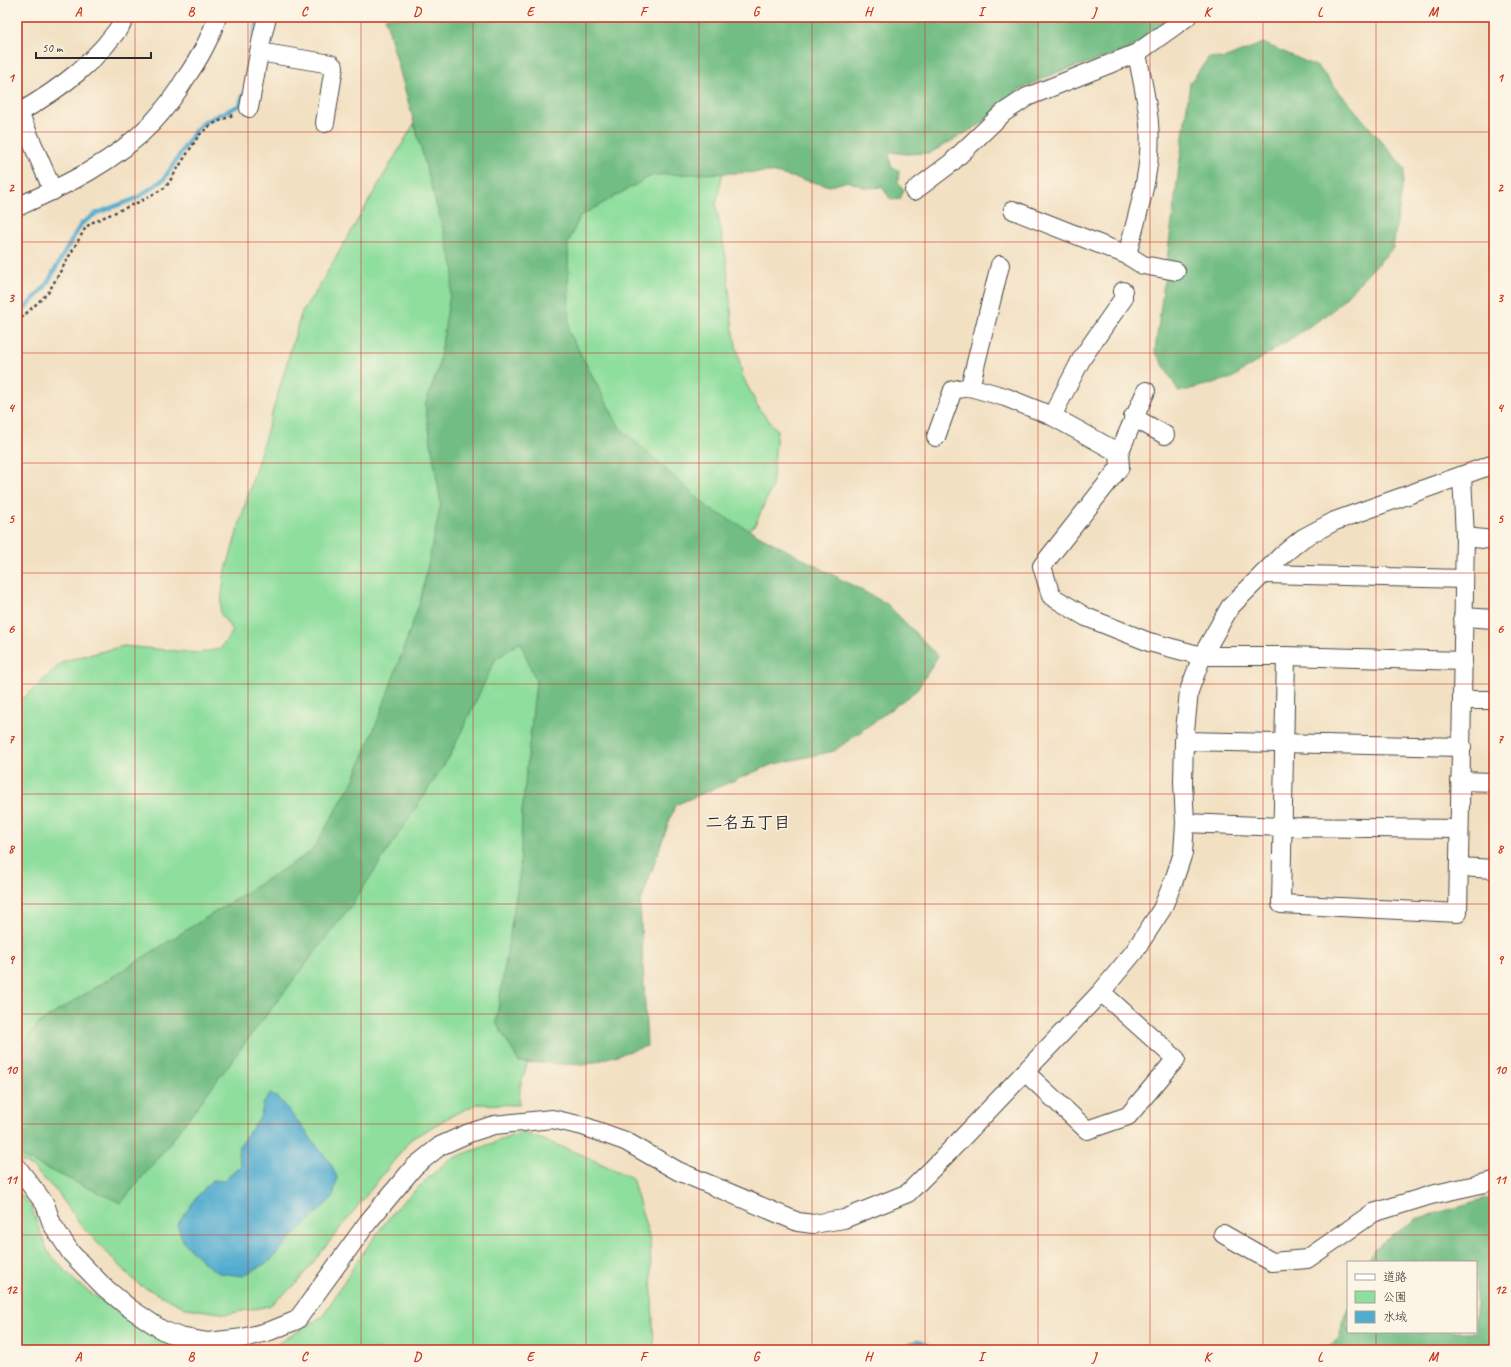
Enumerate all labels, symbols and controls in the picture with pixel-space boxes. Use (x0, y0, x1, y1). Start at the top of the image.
text: A (75, 4, 83, 20)
text: B (188, 4, 196, 20)
text: C (301, 4, 309, 20)
text: D (413, 4, 422, 20)
text: E (527, 4, 536, 20)
text: F (640, 4, 649, 20)
text: G (753, 4, 761, 20)
text: H (864, 4, 874, 20)
text: I (978, 4, 987, 20)
text: J (1091, 4, 1098, 20)
text: K (1204, 4, 1214, 20)
text: L (1317, 4, 1324, 20)
text: M (1428, 4, 1439, 20)
scale bar (36, 34, 151, 60)
text: 50 m (42, 40, 64, 56)
text: 1 (8, 70, 16, 86)
text: 1 (1497, 70, 1505, 86)
text: 2 (8, 180, 15, 196)
text: 2 (1497, 180, 1504, 196)
text: 3 (8, 290, 15, 306)
text: 3 (1497, 290, 1504, 306)
text: 4 (8, 400, 16, 416)
text: 4 (1497, 400, 1505, 416)
text: 5 (8, 511, 15, 527)
text: 5 (1497, 511, 1504, 527)
text: 6 (8, 621, 15, 637)
text: 6 (1497, 621, 1504, 637)
text: 7 (8, 731, 15, 747)
text: 7 (1497, 731, 1504, 747)
district label: 二名五丁目 (706, 812, 791, 833)
text: 8 (8, 841, 16, 857)
text: 8 (1497, 841, 1505, 857)
text: 9 (8, 952, 15, 968)
text: 9 (1497, 952, 1504, 968)
text: 10 (5, 1062, 18, 1078)
text: 10 (1494, 1062, 1507, 1078)
text: 11 (5, 1172, 19, 1188)
text: 11 (1494, 1172, 1508, 1188)
legend (1347, 1261, 1477, 1333)
text: 道路 (1383, 1269, 1407, 1285)
text: 12 (5, 1282, 18, 1298)
text: 12 (1494, 1282, 1507, 1298)
text: 公園 (1383, 1289, 1407, 1305)
text: 水域 (1383, 1309, 1407, 1325)
text: A (75, 1349, 83, 1365)
text: B (188, 1349, 196, 1365)
text: C (301, 1349, 309, 1365)
text: D (413, 1349, 422, 1365)
text: E (527, 1349, 536, 1365)
text: F (640, 1349, 649, 1365)
text: G (753, 1349, 761, 1365)
text: H (864, 1349, 874, 1365)
text: I (978, 1349, 987, 1365)
text: J (1091, 1349, 1098, 1365)
text: K (1204, 1349, 1214, 1365)
text: L (1317, 1349, 1324, 1365)
text: M (1428, 1349, 1439, 1365)

